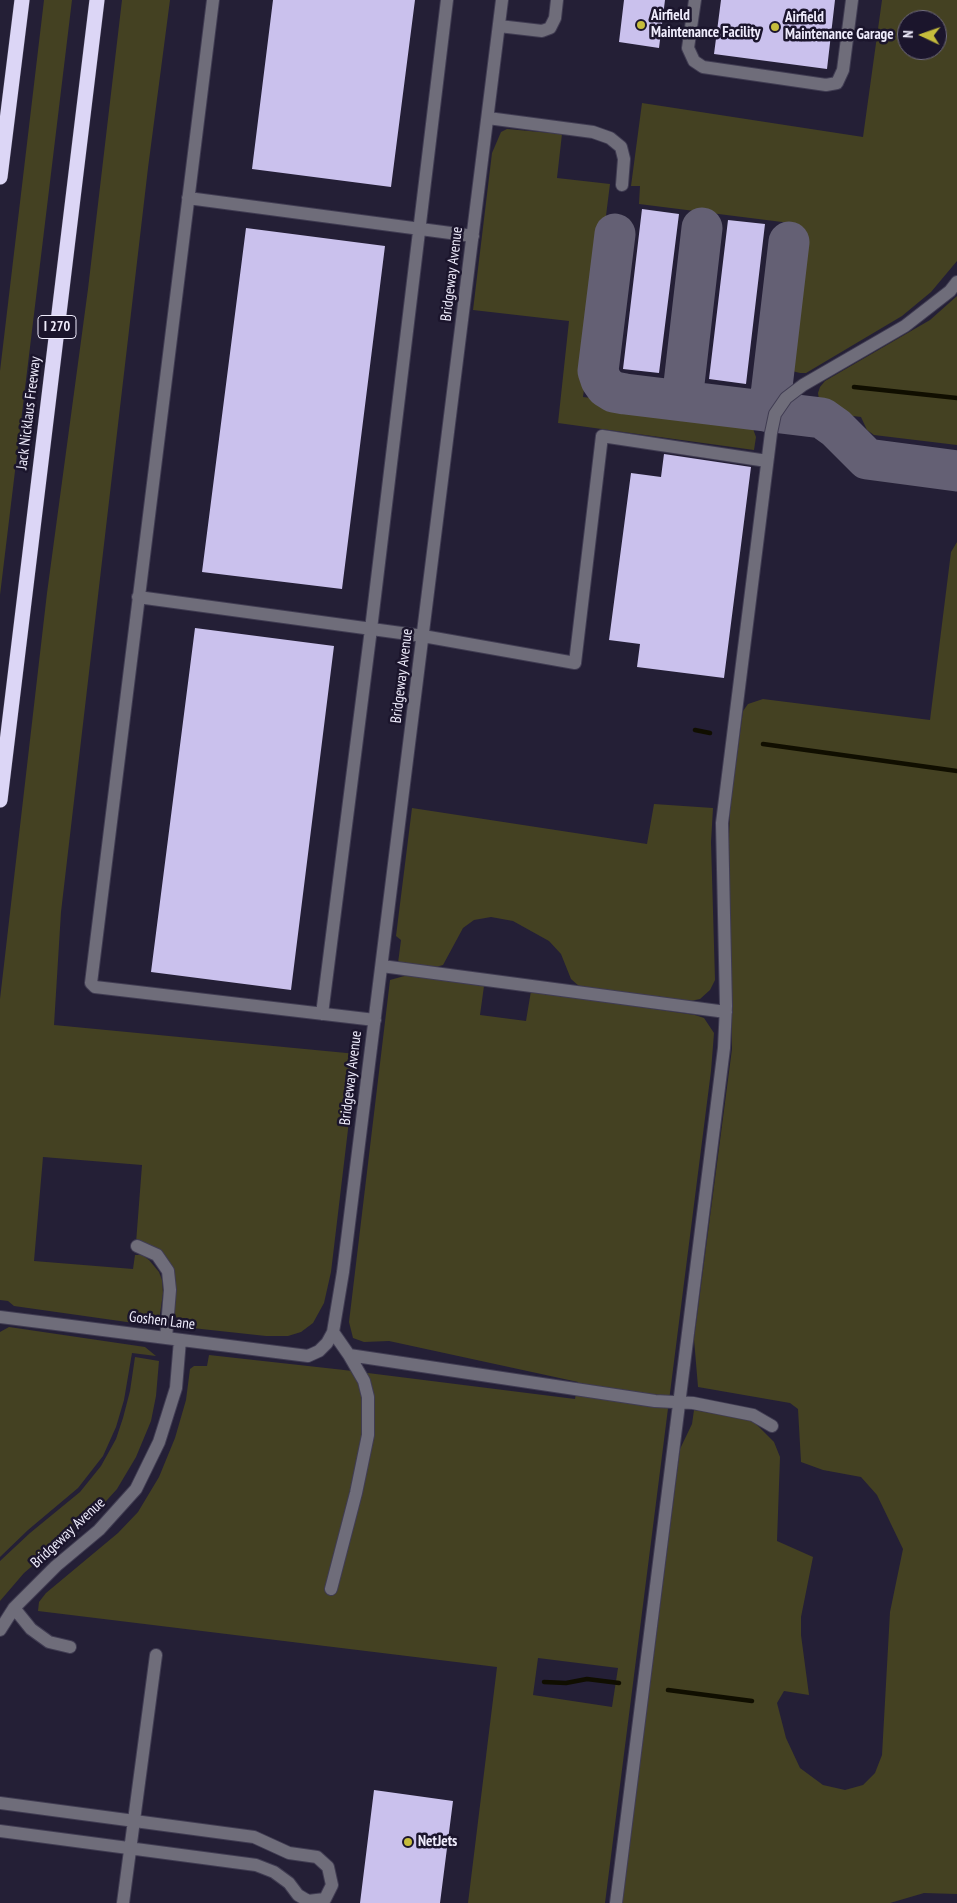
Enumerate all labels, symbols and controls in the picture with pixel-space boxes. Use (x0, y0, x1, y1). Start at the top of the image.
place label: Airfield Maintenance Facility (651, 7, 760, 42)
place label: Airfield Maintenance Garage (785, 9, 894, 44)
north arrow (897, 10, 947, 60)
marker: Airfield Maintenance Facility (635, 19, 647, 31)
marker: Airfield Maintenance Garage (769, 21, 781, 33)
text: N (899, 30, 917, 39)
street label: Bridgeway Avenue (437, 226, 467, 322)
road number: I 270 (38, 316, 76, 338)
street label: Jack Nicklaus Freeway (13, 356, 45, 470)
street label: Bridgeway Avenue (387, 628, 417, 724)
street label: Bridgeway Avenue (336, 1030, 366, 1126)
street label: Goshen Lane (128, 1308, 196, 1334)
street label: Bridgeway Avenue (27, 1494, 109, 1572)
place label: NetJets (418, 1833, 457, 1851)
marker: NetJets (402, 1836, 414, 1848)

